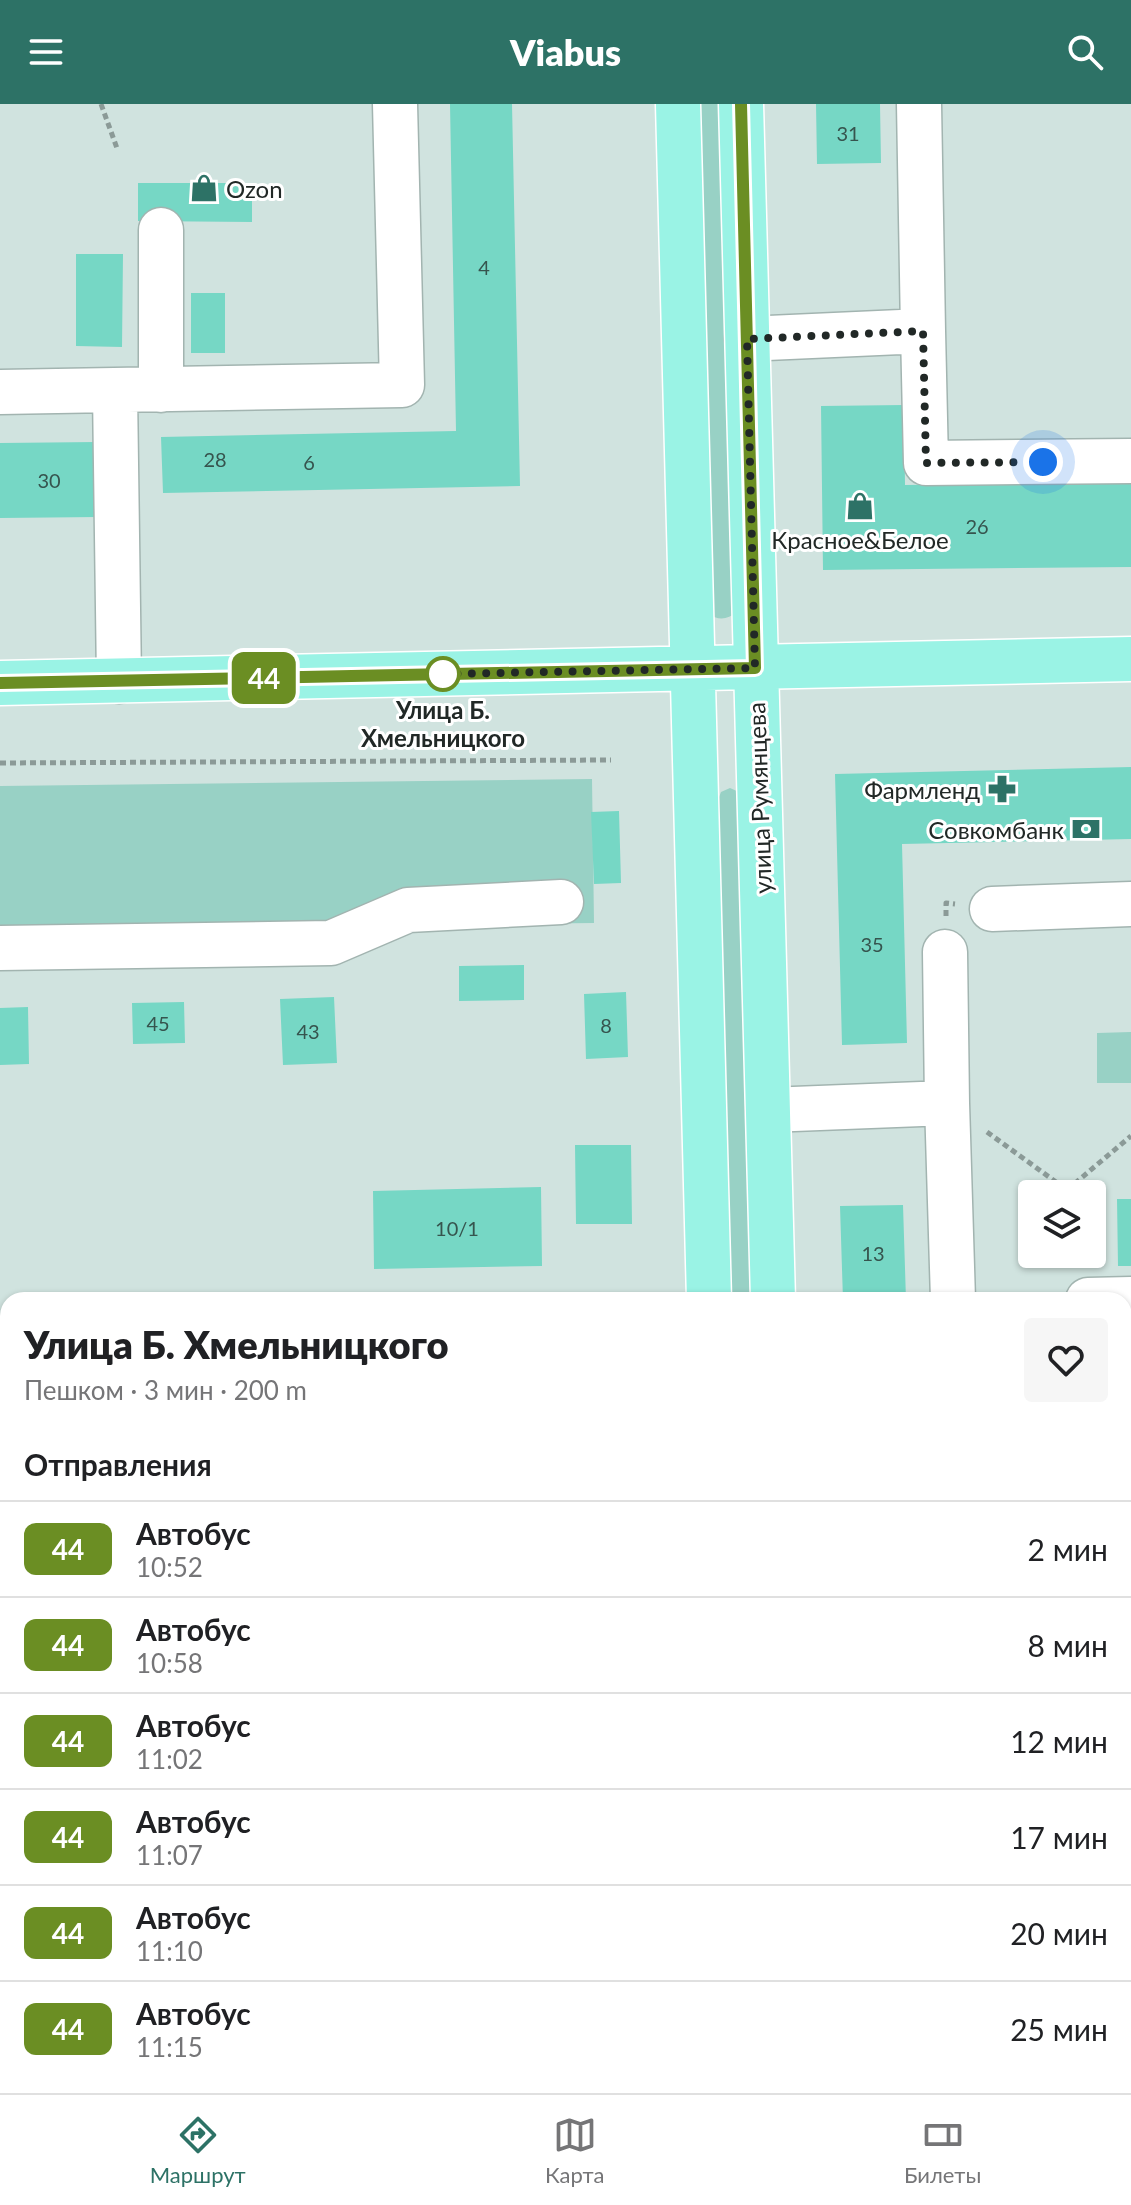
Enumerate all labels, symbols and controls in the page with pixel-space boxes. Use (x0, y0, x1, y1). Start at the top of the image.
icon: menu (24, 30, 68, 74)
text: Viabus (510, 30, 621, 74)
icon: search (1063, 30, 1107, 74)
house number: 31 (836, 121, 860, 145)
shop icon: Ozon (189, 173, 219, 203)
place label: Ozon (226, 174, 283, 203)
house number: 4 (478, 255, 490, 279)
your location (1023, 442, 1063, 482)
house number: 28 (203, 447, 227, 471)
house number: 6 (303, 450, 315, 474)
house number: 30 (37, 468, 61, 492)
shop icon: Красное&Белое (845, 491, 875, 521)
house number: 26 (965, 514, 989, 538)
place label: Красное&Белое (771, 525, 949, 554)
line badge: 44 (228, 652, 300, 704)
marker: Улица Б. Хмельницкого (426, 657, 460, 691)
text: 44 (248, 661, 280, 695)
place label: Улица Б. Хмельницкого (361, 695, 525, 752)
street label: улица Румянцева (741, 702, 777, 894)
pharmacy icon: Фармленд (987, 774, 1017, 804)
place label: Фармленд (864, 775, 980, 804)
bank icon: Совкомбанк (1071, 814, 1101, 844)
place label: Совкомбанк (928, 815, 1065, 844)
house number: 35 (860, 932, 884, 956)
house number: 45 (146, 1011, 170, 1035)
house number: 8 (600, 1013, 612, 1037)
house number: 43 (296, 1019, 320, 1043)
map controls (1018, 1180, 1106, 1268)
button: layers (1018, 1180, 1106, 1268)
house number: 10/1 (435, 1216, 479, 1240)
house number: 13 (861, 1241, 885, 1265)
button: heart (1024, 1318, 1108, 1402)
text: Улица Б. Хмельницкого (24, 1321, 449, 1367)
text: Пешком · 3 мин · 200 m (24, 1374, 307, 1406)
text: Отправления (24, 1446, 212, 1482)
text: Автобус (136, 1515, 251, 1551)
text: 2 мин (1028, 1531, 1108, 1567)
text: 44 (52, 1532, 84, 1566)
text: 10:52 (136, 1551, 203, 1583)
text: Автобус (136, 1611, 251, 1647)
text: 8 мин (1028, 1627, 1108, 1663)
text: 44 (52, 1628, 84, 1662)
text: 10:58 (136, 1647, 203, 1679)
text: Автобус (136, 1707, 251, 1743)
text: 12 мин (1010, 1723, 1108, 1759)
text: 44 (52, 1724, 84, 1758)
text: 11:02 (136, 1743, 203, 1775)
text: Автобус (136, 1803, 251, 1839)
text: 17 мин (1010, 1819, 1108, 1855)
text: 44 (52, 1820, 84, 1854)
text: 11:07 (136, 1839, 203, 1871)
text: Автобус (136, 1899, 251, 1935)
text: 20 мин (1010, 1915, 1108, 1951)
text: 44 (52, 1916, 84, 1950)
text: 11:10 (136, 1935, 203, 1967)
text: Автобус (136, 1995, 251, 2031)
text: 25 мин (1010, 2011, 1108, 2047)
text: 44 (52, 2012, 84, 2046)
text: 11:15 (136, 2031, 203, 2063)
tab: Маршрут (150, 2113, 246, 2188)
tab: Карта (545, 2113, 605, 2188)
tab: Билеты (904, 2113, 981, 2188)

